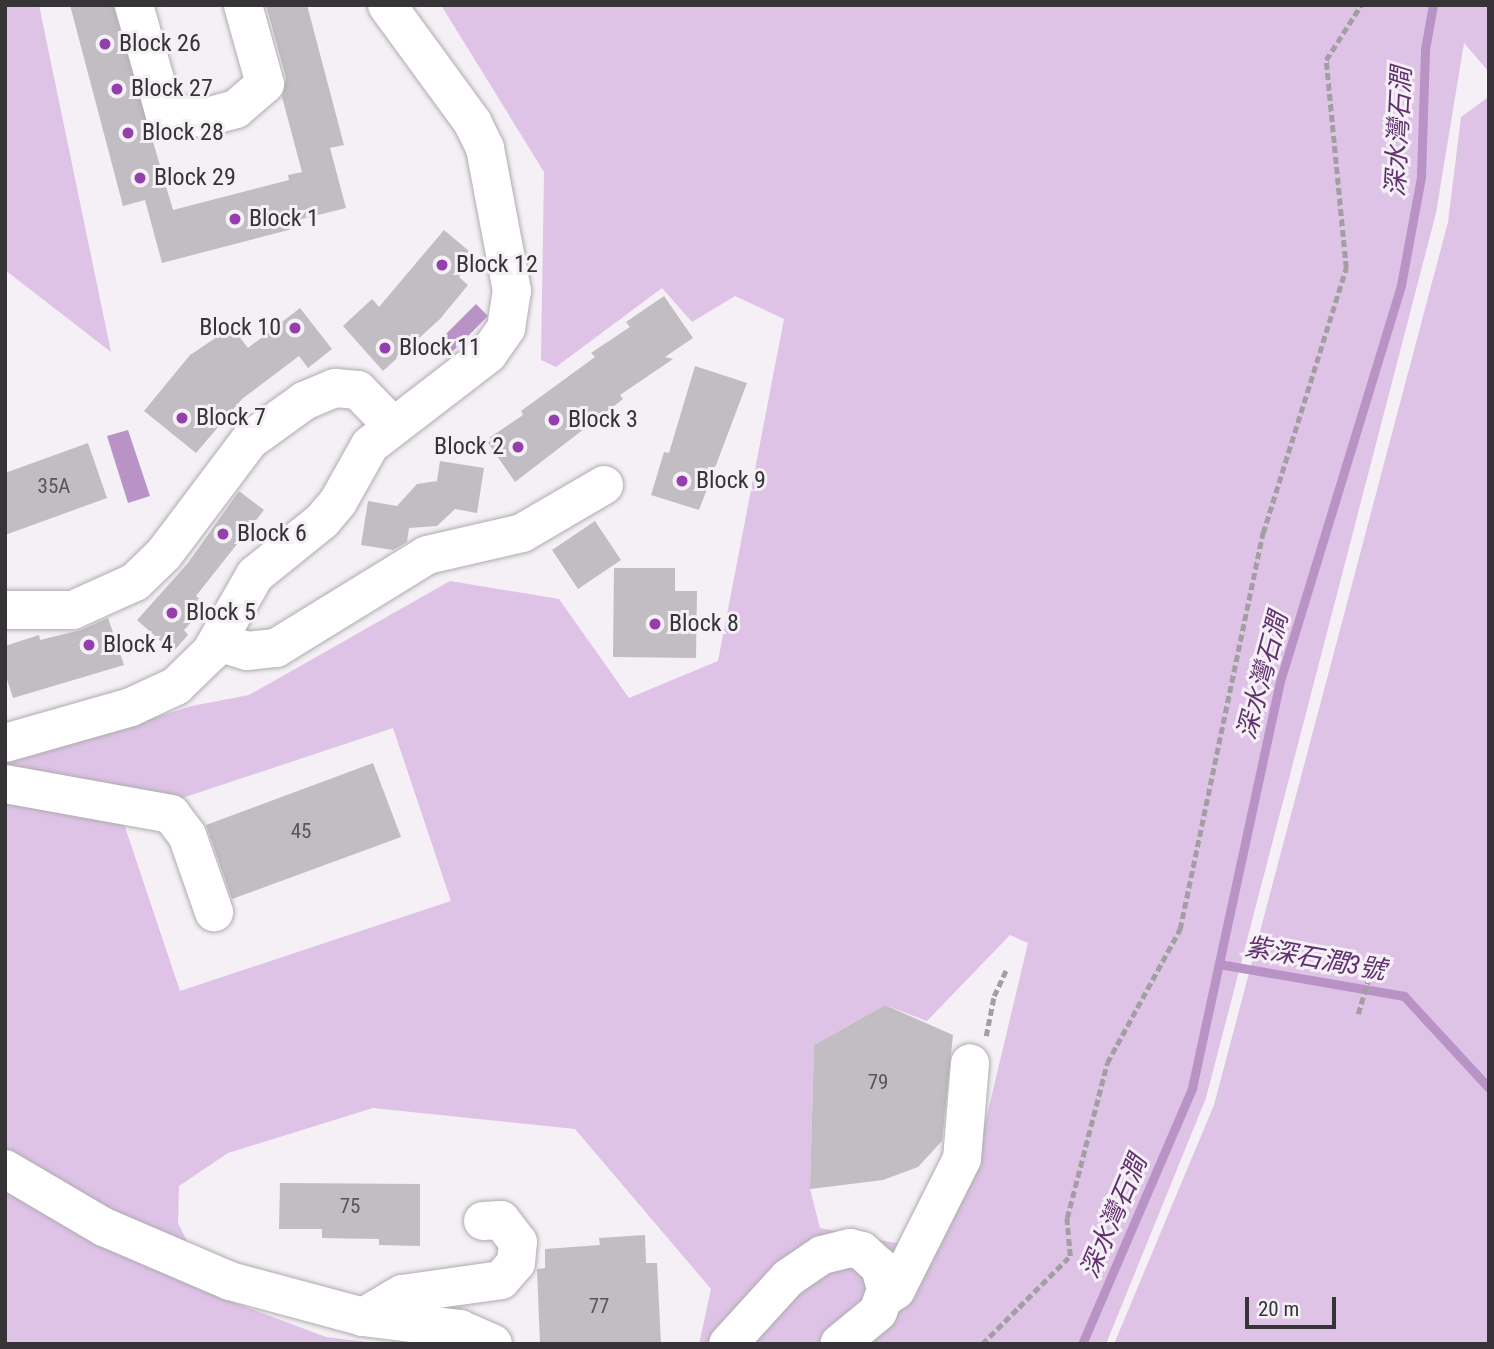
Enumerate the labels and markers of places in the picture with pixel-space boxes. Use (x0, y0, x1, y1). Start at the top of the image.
place label: Block 26 (119, 30, 201, 58)
marker: Block 26 (97, 36, 113, 52)
place label: Block 27 (131, 75, 213, 103)
marker: Block 27 (109, 81, 125, 97)
place label: Block 28 (142, 119, 224, 147)
marker: Block 28 (120, 125, 136, 141)
place label: Block 29 (154, 164, 236, 192)
marker: Block 29 (132, 170, 148, 186)
place label: Block 1 (249, 205, 319, 233)
marker: Block 1 (227, 211, 243, 227)
place label: Block 12 (456, 251, 538, 279)
marker: Block 12 (434, 257, 450, 273)
place label: Block 10 (199, 314, 281, 342)
marker: Block 10 (287, 320, 303, 336)
place label: Block 11 (399, 334, 481, 362)
marker: Block 11 (377, 340, 393, 356)
place label: Block 7 (196, 404, 266, 432)
place label: Block 3 (568, 406, 638, 434)
marker: Block 7 (174, 410, 190, 426)
marker: Block 3 (546, 412, 562, 428)
place label: Block 2 (434, 433, 504, 461)
marker: Block 2 (510, 439, 526, 455)
place label: Block 9 (696, 467, 766, 495)
marker: Block 9 (674, 473, 690, 489)
place label: Block 6 (237, 520, 307, 548)
marker: Block 6 (215, 526, 231, 542)
place label: Block 5 (186, 599, 256, 627)
marker: Block 5 (164, 605, 180, 621)
place label: Block 8 (669, 610, 739, 638)
marker: Block 8 (647, 616, 663, 632)
place label: Block 4 (103, 631, 173, 659)
marker: Block 4 (81, 637, 97, 653)

